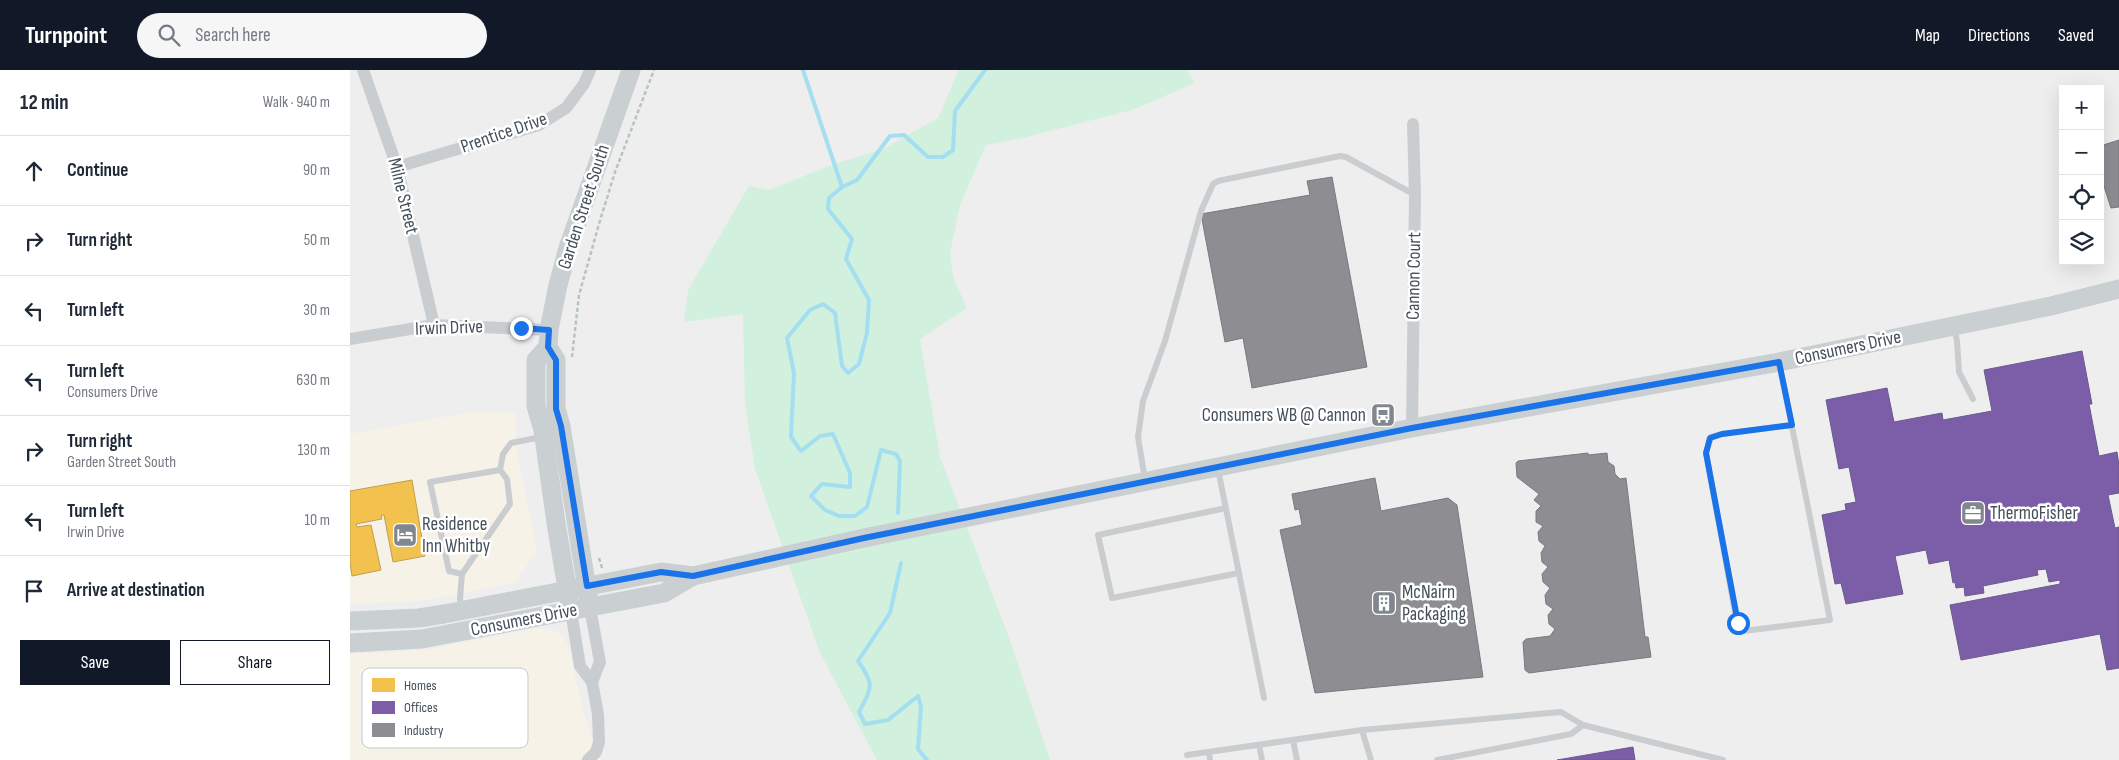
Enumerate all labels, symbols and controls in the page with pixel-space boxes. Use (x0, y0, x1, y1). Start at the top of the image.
search box (137, 13, 487, 58)
text: Turnpoint (25, 21, 107, 50)
icon: search (155, 21, 183, 49)
text: Search here (195, 24, 271, 47)
text: Map (1915, 25, 1940, 46)
text: Directions (1968, 25, 2030, 46)
text: Saved (2058, 25, 2094, 46)
map controls (2059, 85, 2104, 265)
button: + (2059, 85, 2104, 130)
text: 12 min (20, 90, 68, 115)
text: Walk · 940 m (263, 93, 330, 112)
street label: Prentice Drive (458, 108, 550, 158)
button: − (2059, 130, 2104, 175)
street label: Garden Street South (553, 142, 615, 272)
street label: Milne Street (382, 156, 424, 236)
icon: ahead (20, 157, 48, 185)
text: Continue (67, 159, 128, 182)
text: 90 m (303, 161, 330, 180)
button: locate (2059, 175, 2104, 220)
button: layers (2059, 220, 2104, 265)
icon: right (20, 227, 48, 255)
text: Turn right (67, 229, 132, 252)
text: 50 m (304, 231, 330, 250)
street label: Cannon Court (1402, 232, 1426, 320)
icon: left (20, 297, 48, 325)
text: Turn left (67, 299, 124, 322)
text: 30 m (303, 301, 330, 320)
street label: Irwin Drive (415, 315, 483, 341)
route end (510, 317, 533, 340)
street label: Consumers Drive (1793, 326, 1903, 370)
text: Turn left (67, 360, 124, 383)
icon: left (20, 367, 48, 395)
text: 630 m (296, 371, 330, 390)
text: Consumers Drive (67, 383, 158, 402)
bus stop icon: Consumers WB @ Cannon (1370, 402, 1396, 428)
place label: Consumers WB @ Cannon (1202, 404, 1366, 427)
text: Turn right (67, 430, 132, 453)
icon: right (20, 437, 48, 465)
text: 130 m (298, 441, 330, 460)
text: Garden Street South (67, 453, 176, 472)
text: Turn left (67, 500, 124, 523)
office icon: ThermoFisher (1960, 500, 1986, 526)
place label: ThermoFisher (1990, 502, 2078, 525)
icon: left (20, 507, 48, 535)
text: 10 m (304, 511, 330, 530)
place label: Residence Inn Whitby (422, 513, 491, 558)
hotel icon: Residence Inn Whitby (392, 522, 418, 548)
text: Irwin Drive (67, 523, 124, 542)
icon: arrive (20, 577, 48, 605)
text: Arrive at destination (67, 579, 205, 602)
place label: McNairn Packaging (1402, 581, 1467, 626)
building icon: McNairn Packaging (1371, 590, 1397, 616)
street label: Consumers Drive (469, 598, 579, 642)
route start (1727, 612, 1750, 635)
button: Save (20, 640, 170, 685)
button: Share (180, 640, 330, 685)
legend (362, 668, 528, 748)
text: Homes (404, 677, 437, 694)
text: Offices (404, 699, 438, 716)
text: Industry (404, 722, 444, 739)

